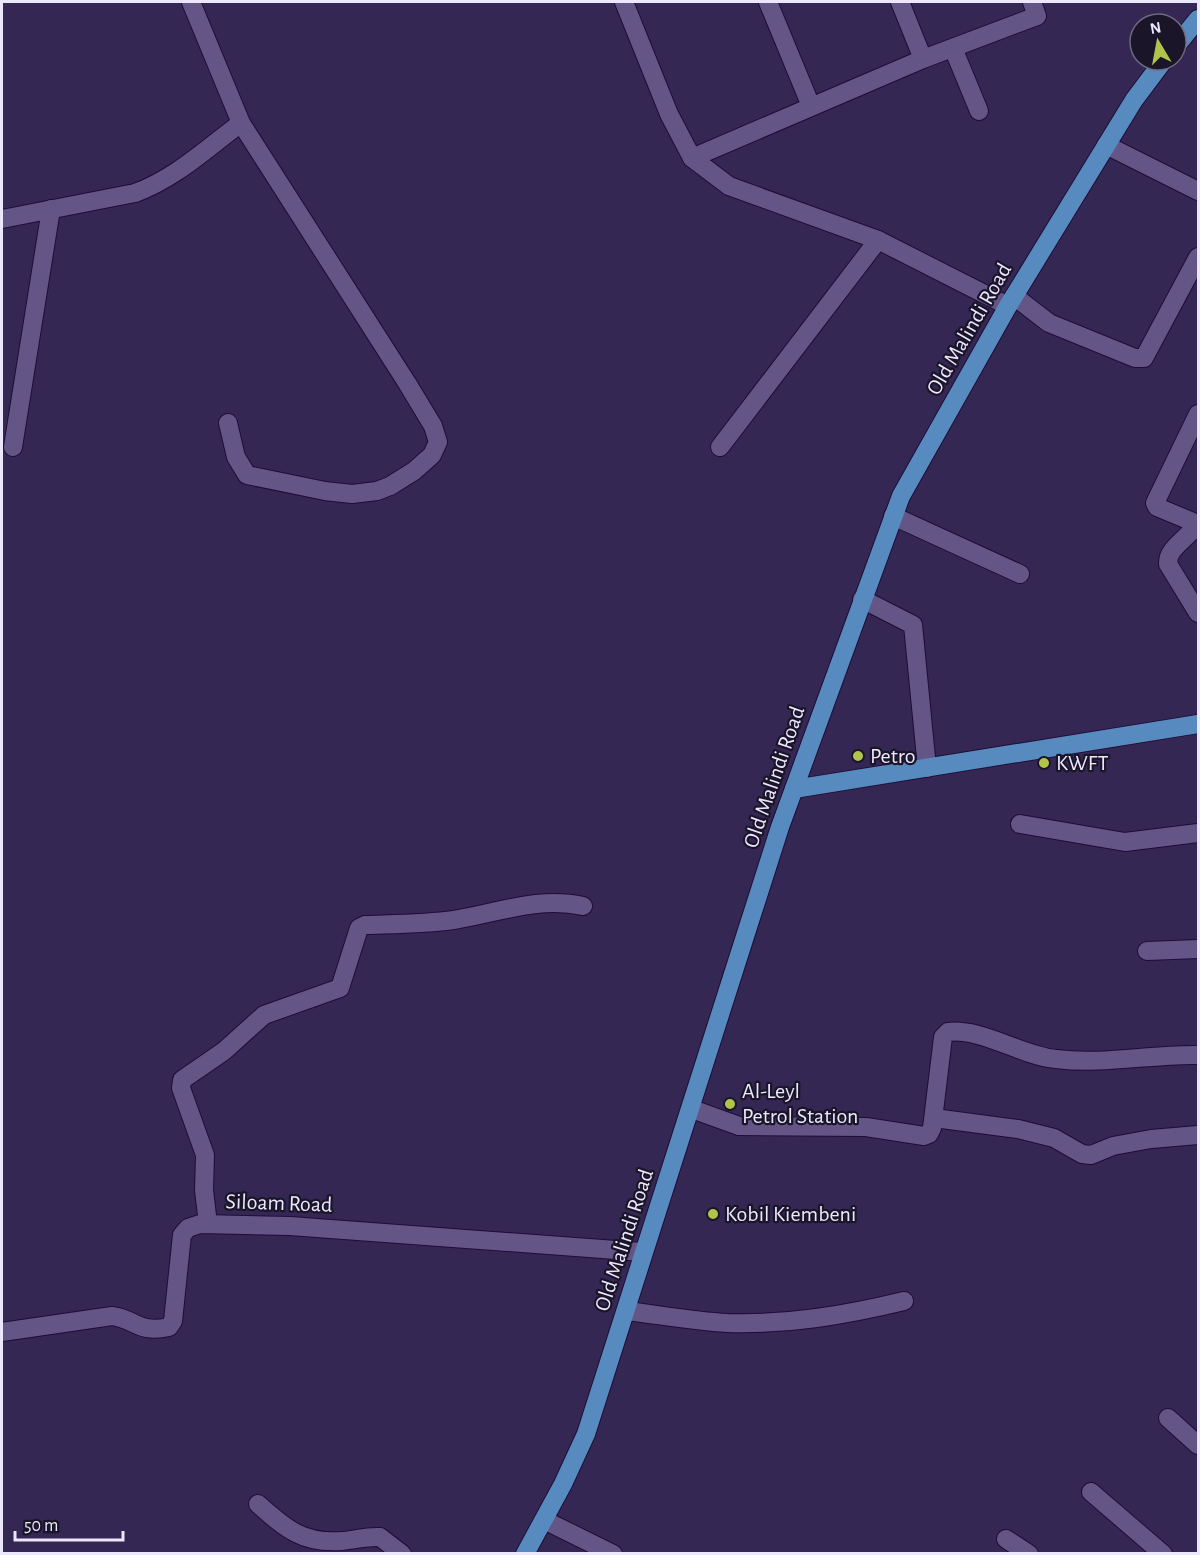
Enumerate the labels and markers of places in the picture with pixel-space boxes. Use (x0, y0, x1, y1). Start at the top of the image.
place label: Petro (870, 745, 916, 767)
marker: Petro (851, 749, 865, 763)
place label: KWFT (1056, 752, 1109, 774)
marker: KWFT (1037, 756, 1051, 770)
place label: Al-Leyl Petrol Station (742, 1080, 858, 1127)
marker: Al-Leyl Petrol Station (723, 1097, 737, 1111)
place label: Kobil Kiembeni (725, 1203, 856, 1225)
marker: Kobil Kiembeni (706, 1207, 720, 1221)

